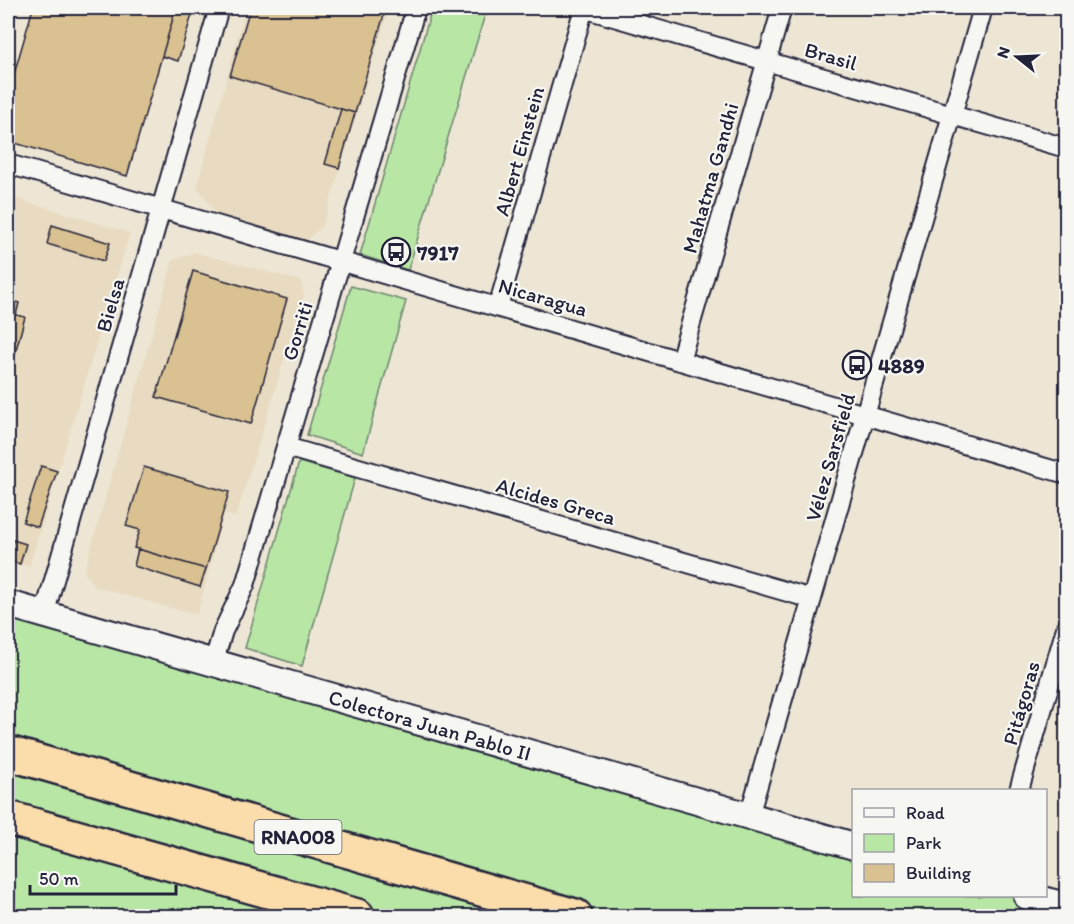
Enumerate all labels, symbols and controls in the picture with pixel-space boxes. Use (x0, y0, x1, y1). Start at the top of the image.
north arrow (987, 27, 1047, 87)
street label: Brasil (802, 37, 860, 75)
text: N (993, 44, 1014, 61)
street label: Albert Einstein (489, 83, 549, 219)
street label: Mahatma Gandhi (677, 100, 743, 256)
bus stop icon: 7917 (380, 236, 412, 268)
place label: 7917 (416, 240, 459, 265)
street label: Nicaragua (496, 272, 590, 322)
street label: Bielsa (90, 275, 130, 335)
street label: Gorriti (276, 299, 318, 363)
bus stop icon: 4889 (841, 349, 873, 381)
place label: 4889 (878, 353, 925, 378)
street label: Vélez Sarsfield (800, 389, 860, 524)
street label: Alcides Greca (493, 472, 619, 530)
street label: Pitágoras (997, 658, 1045, 748)
street label: Colectora Juan Pablo II (326, 684, 534, 766)
legend (852, 789, 1047, 897)
text: Road (906, 802, 945, 824)
road number: RNA008 (254, 820, 342, 854)
text: Park (906, 832, 941, 854)
scale bar (30, 858, 176, 896)
text: Building (906, 862, 972, 884)
text: 50 m (39, 868, 79, 890)

